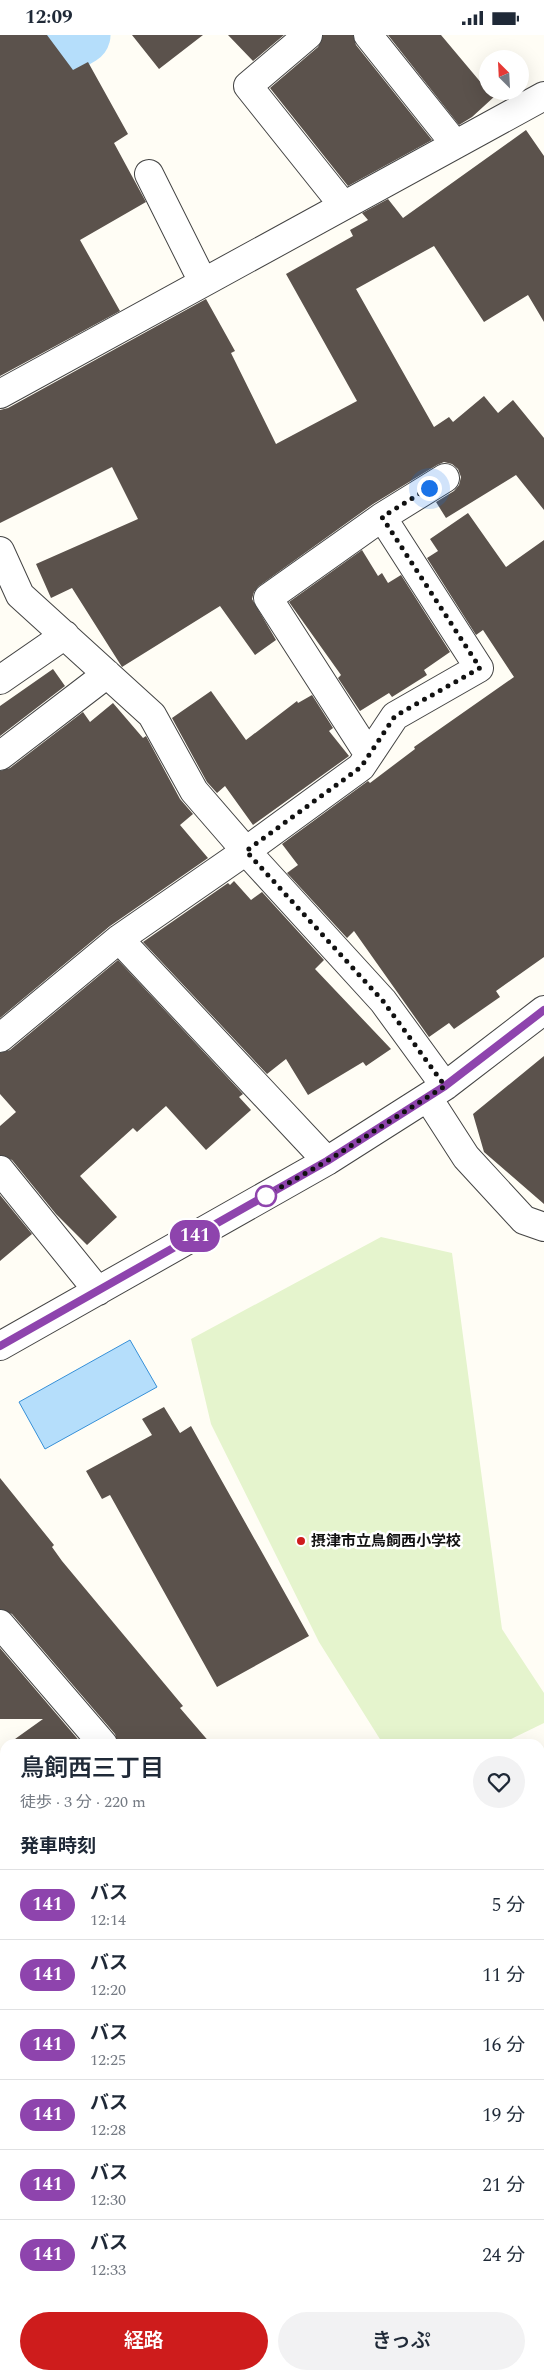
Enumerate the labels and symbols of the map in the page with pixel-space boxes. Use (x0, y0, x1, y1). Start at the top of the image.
north arrow (479, 50, 529, 100)
your location (417, 476, 442, 501)
unlabelled marker (255, 1185, 277, 1207)
line badge: 141 (166, 1220, 224, 1252)
place label: 摂津市立鳥飼西小学校 (311, 1530, 461, 1553)
marker: 摂津市立鳥飼西小学校 (295, 1535, 307, 1547)

